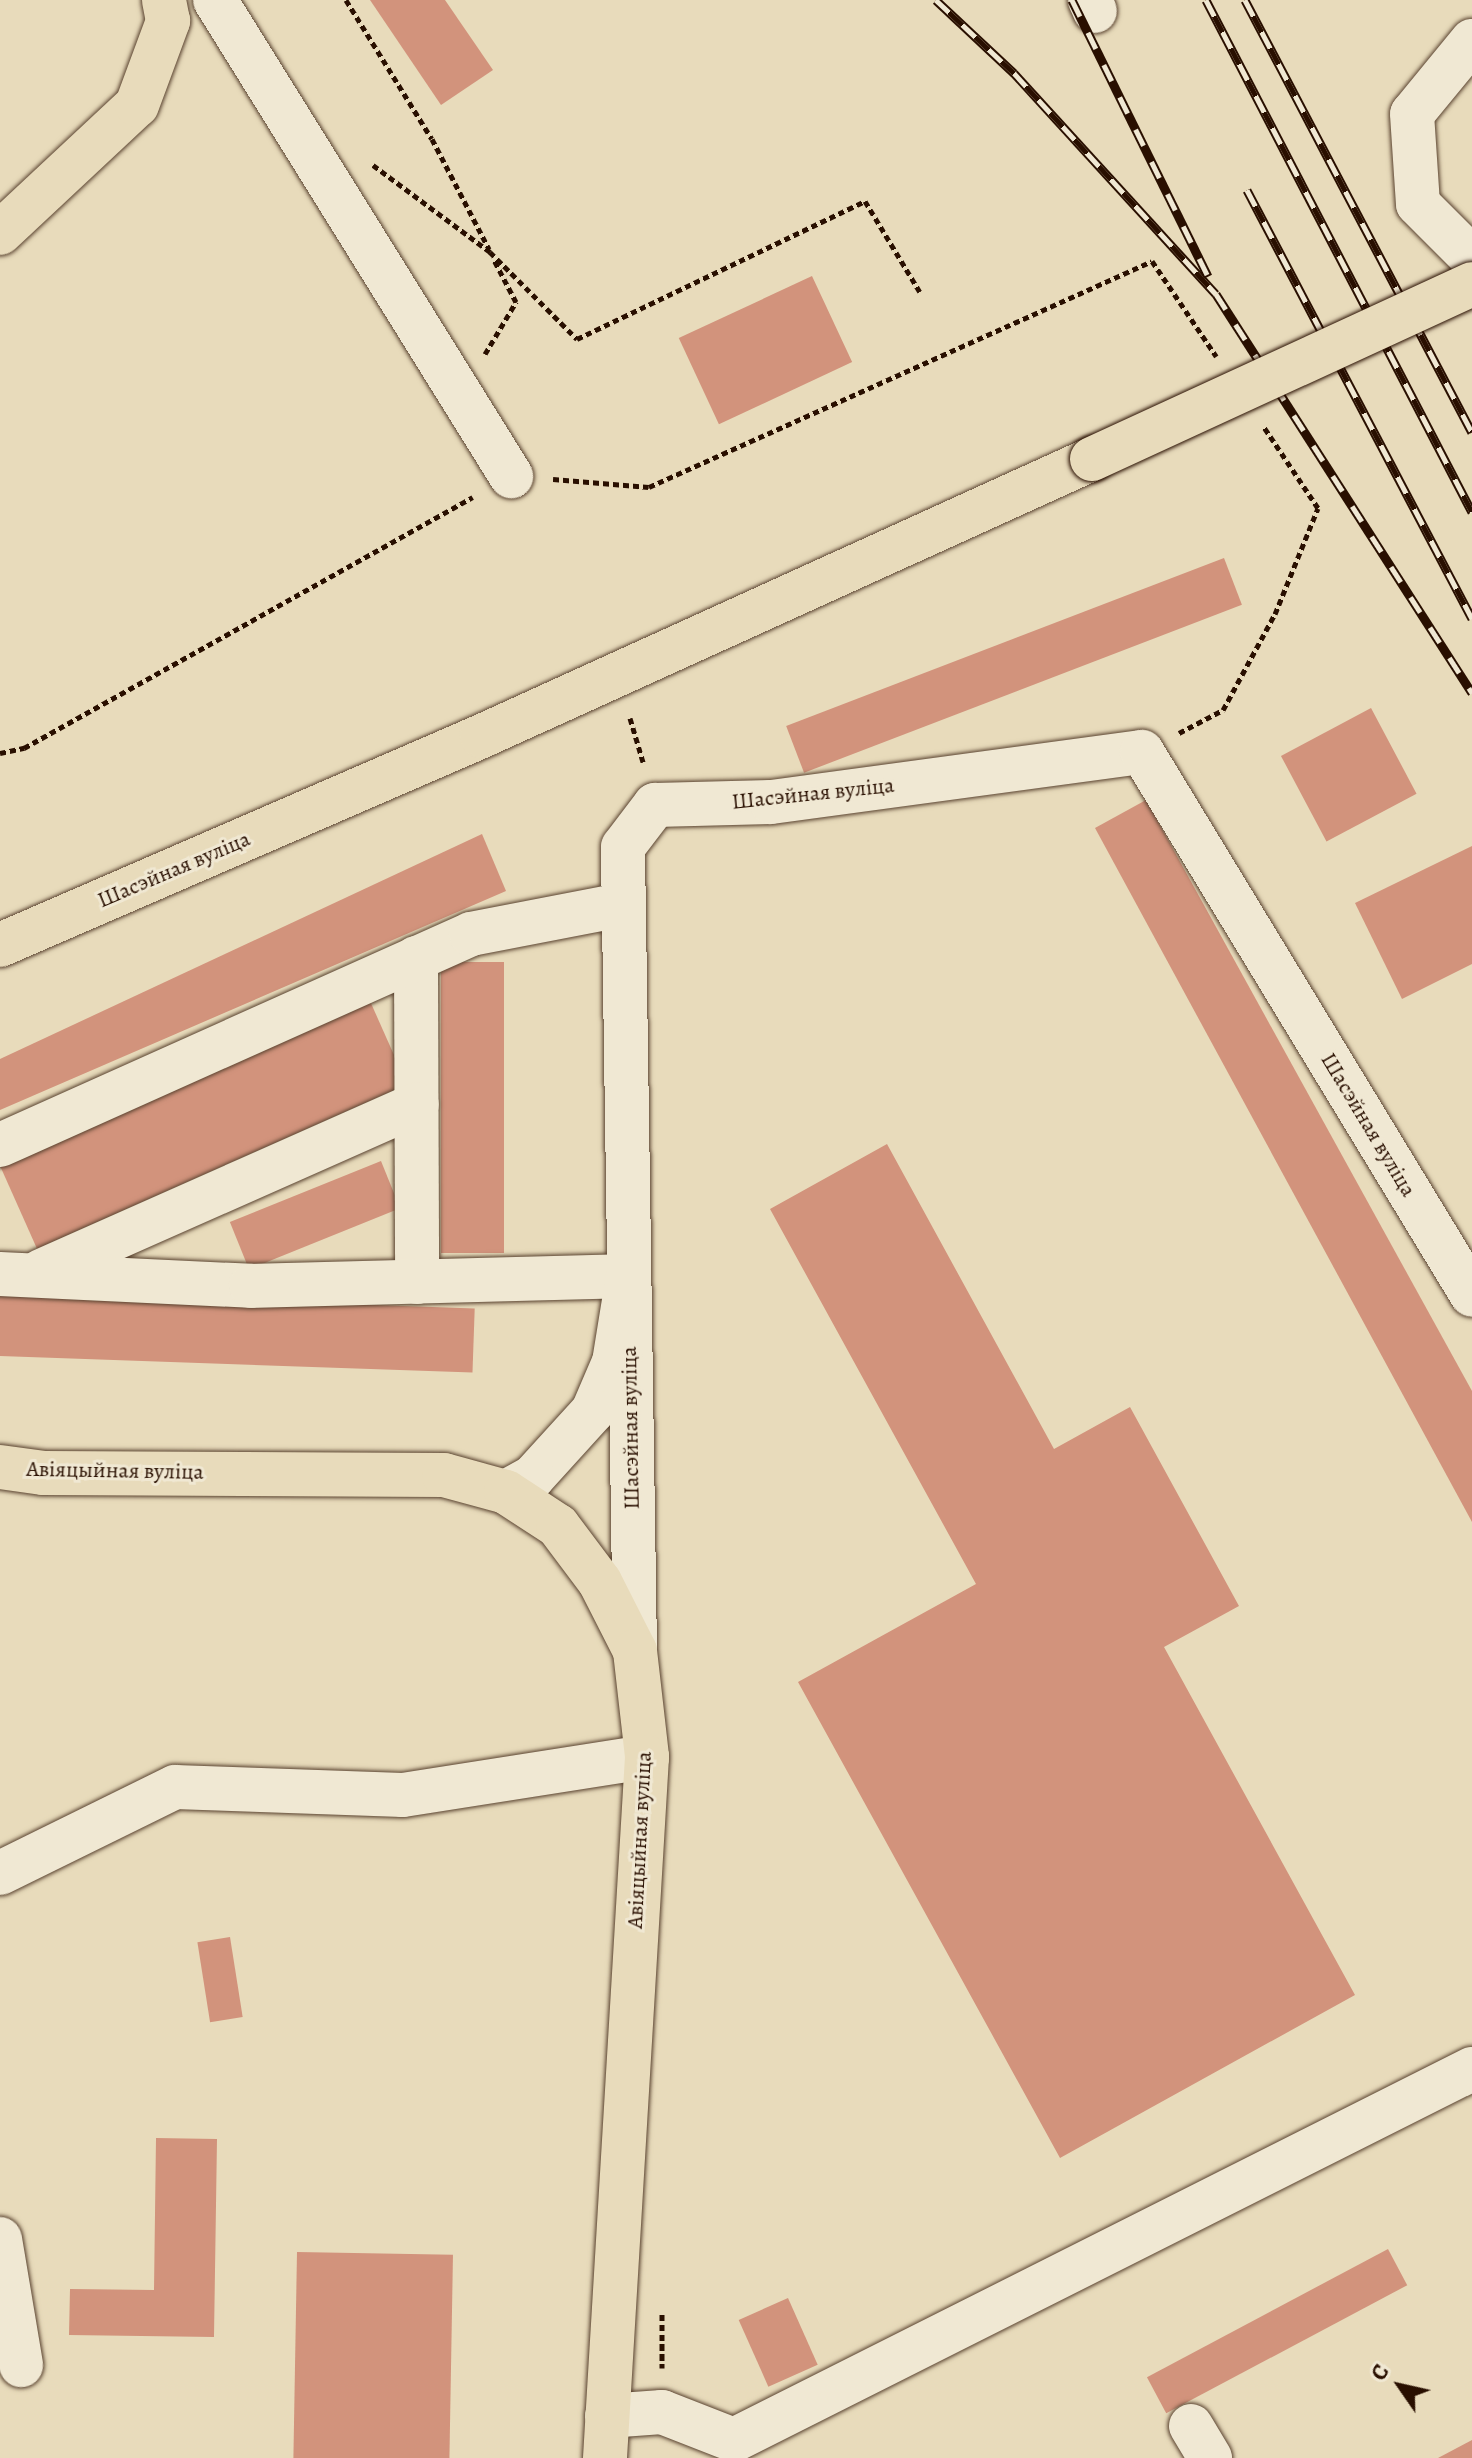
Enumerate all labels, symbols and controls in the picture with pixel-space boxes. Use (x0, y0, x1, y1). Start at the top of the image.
street label: Шасэйная вуліца (730, 772, 896, 816)
street label: Шасэйная вуліца (94, 826, 254, 914)
street label: Шасэйная вуліца (1315, 1048, 1421, 1202)
street label: Шасэйная вуліца (616, 1346, 646, 1510)
street label: Авіяцыйная вуліца (26, 1456, 204, 1486)
street label: Авіяцыйная вуліца (622, 1751, 658, 1929)
north arrow (1360, 2346, 1440, 2426)
text: С (1364, 2359, 1396, 2387)

